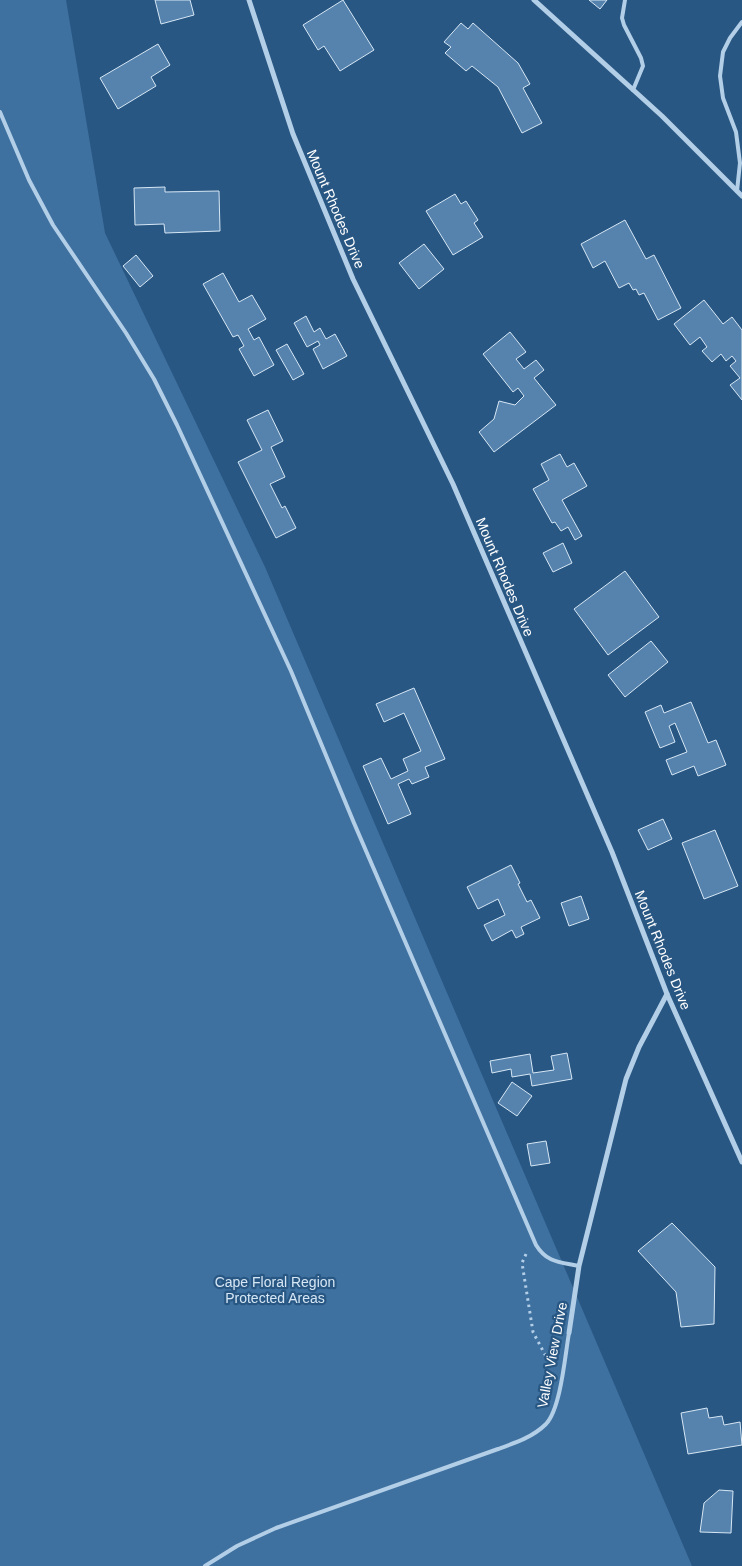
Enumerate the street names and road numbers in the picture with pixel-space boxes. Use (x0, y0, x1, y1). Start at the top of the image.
street label: Mount Rhodes Drive (304, 147, 368, 271)
street label: Mount Rhodes Drive (473, 515, 537, 639)
street label: Mount Rhodes Drive (632, 888, 694, 1012)
street label: Valley View Drive (534, 1300, 570, 1409)

